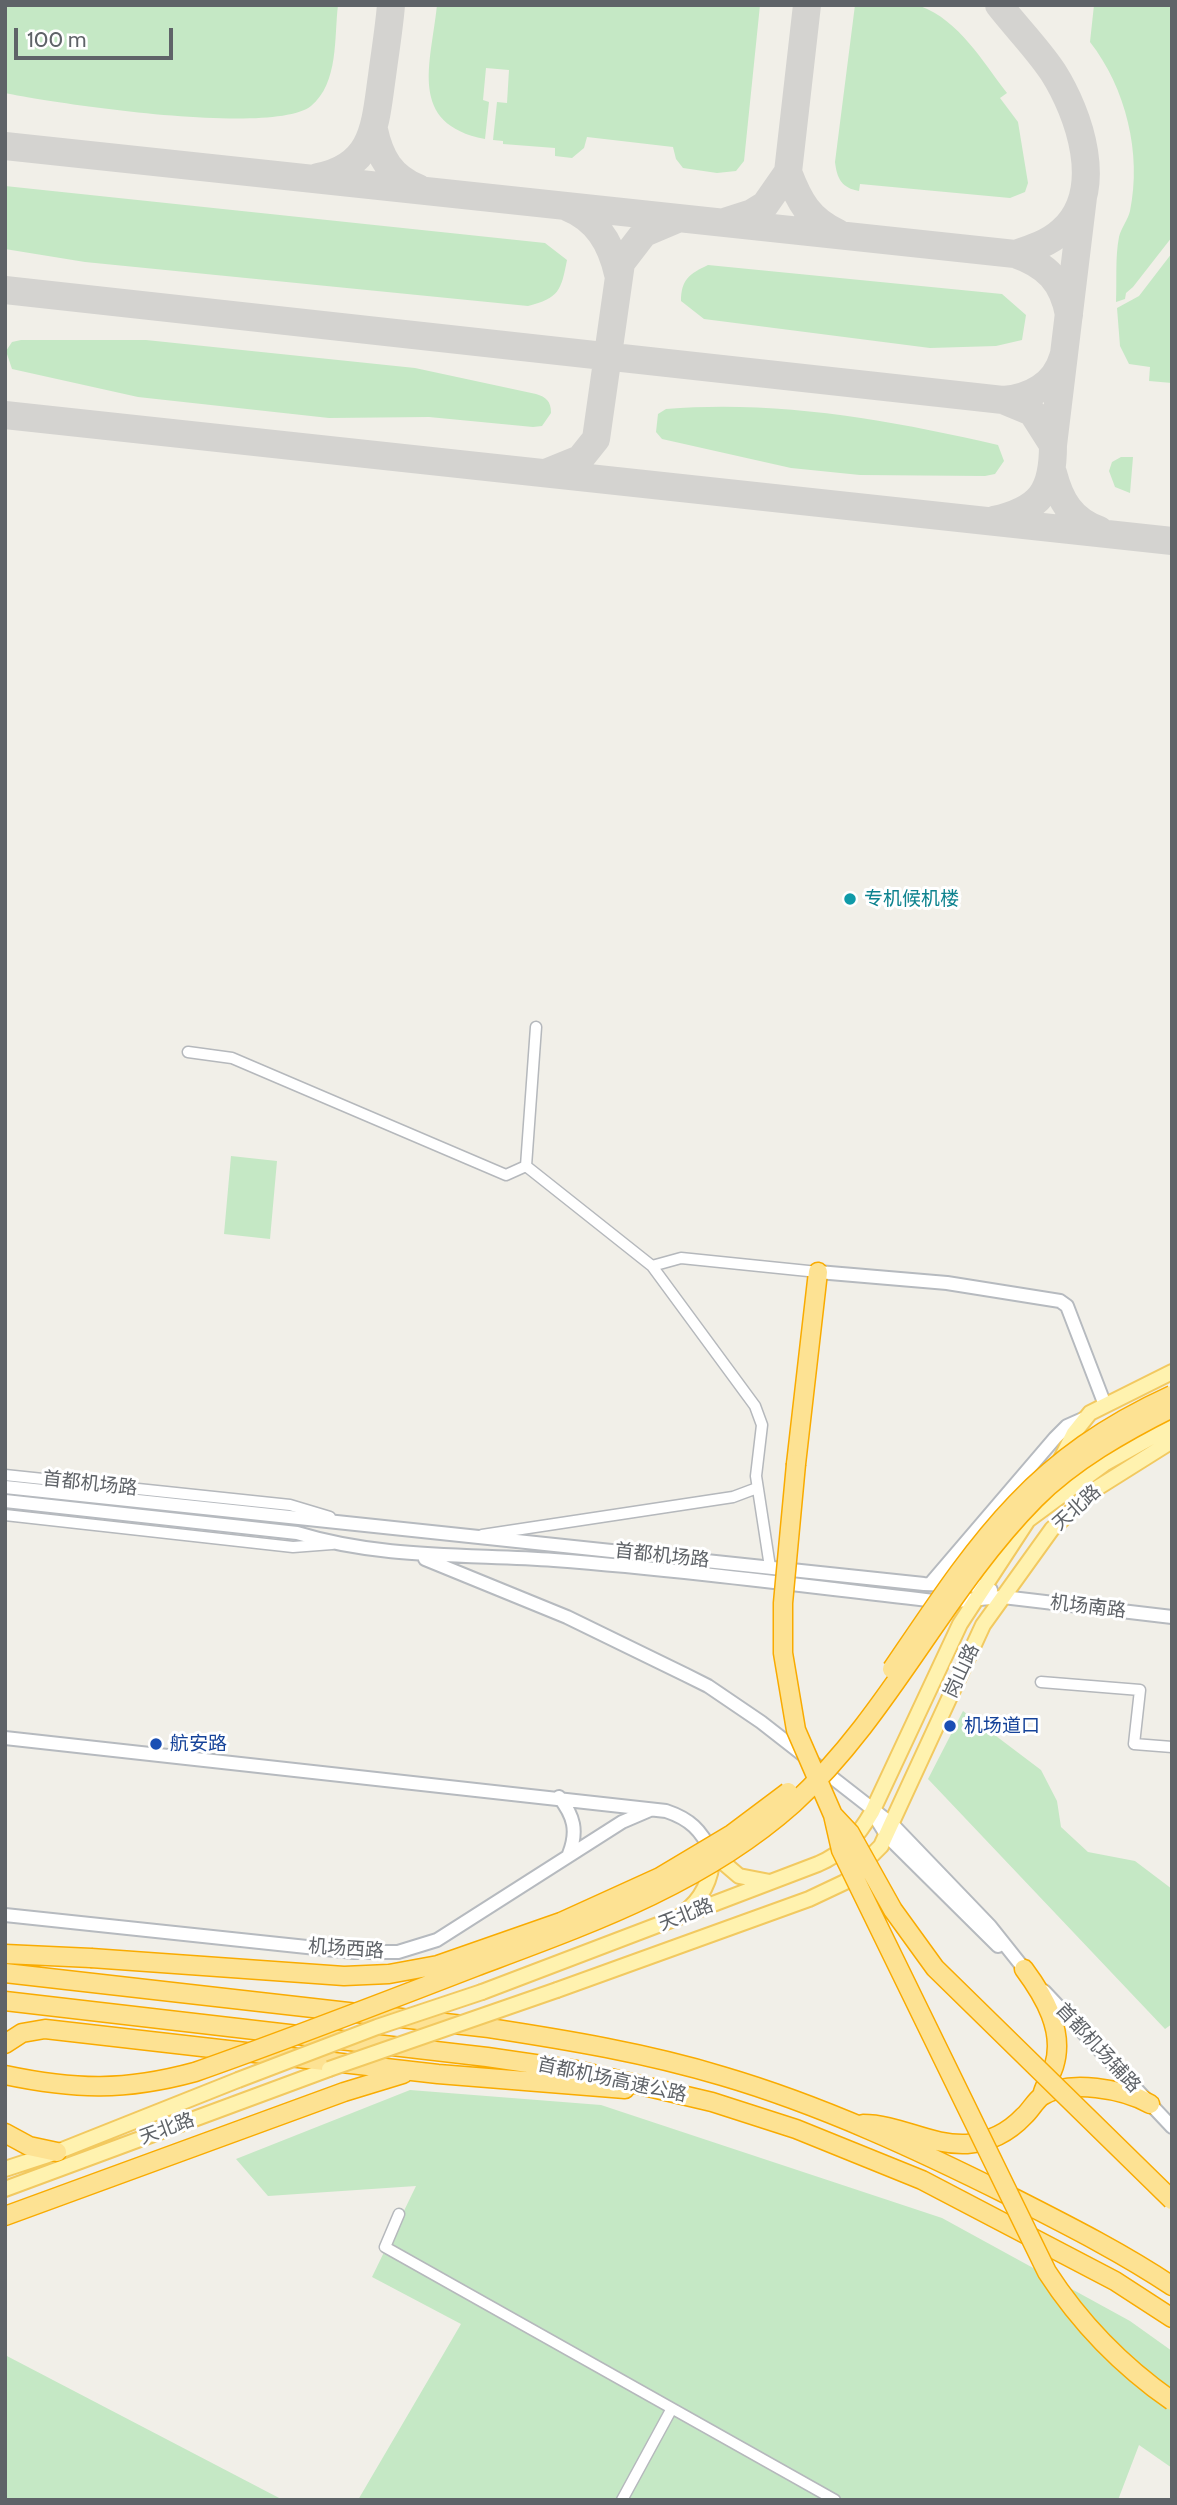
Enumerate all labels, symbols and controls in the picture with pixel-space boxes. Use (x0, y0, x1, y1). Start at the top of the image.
scale bar (18, 14, 177, 58)
text: 100 m (27, 27, 86, 52)
place label: 专机候机楼 (864, 888, 959, 910)
marker: 专机候机楼 (842, 891, 858, 907)
street label: 首都机场路 (42, 1468, 138, 1500)
street label: 天北路 (1048, 1480, 1106, 1536)
street label: 首都机场路 (614, 1540, 710, 1572)
street label: 机场南路 (1049, 1591, 1127, 1623)
street label: 岗山路 (940, 1640, 984, 1702)
place label: 机场道口 (964, 1715, 1040, 1737)
marker: 机场道口 (942, 1718, 958, 1734)
place label: 航安路 (170, 1733, 227, 1755)
marker: 航安路 (148, 1736, 164, 1752)
street label: 天北路 (655, 1894, 717, 1936)
street label: 机场西路 (307, 1935, 385, 1963)
street label: 首都机场辅路 (1051, 1999, 1145, 2097)
street label: 首都机场高速公路 (535, 2053, 689, 2107)
street label: 天北路 (136, 2109, 198, 2149)

